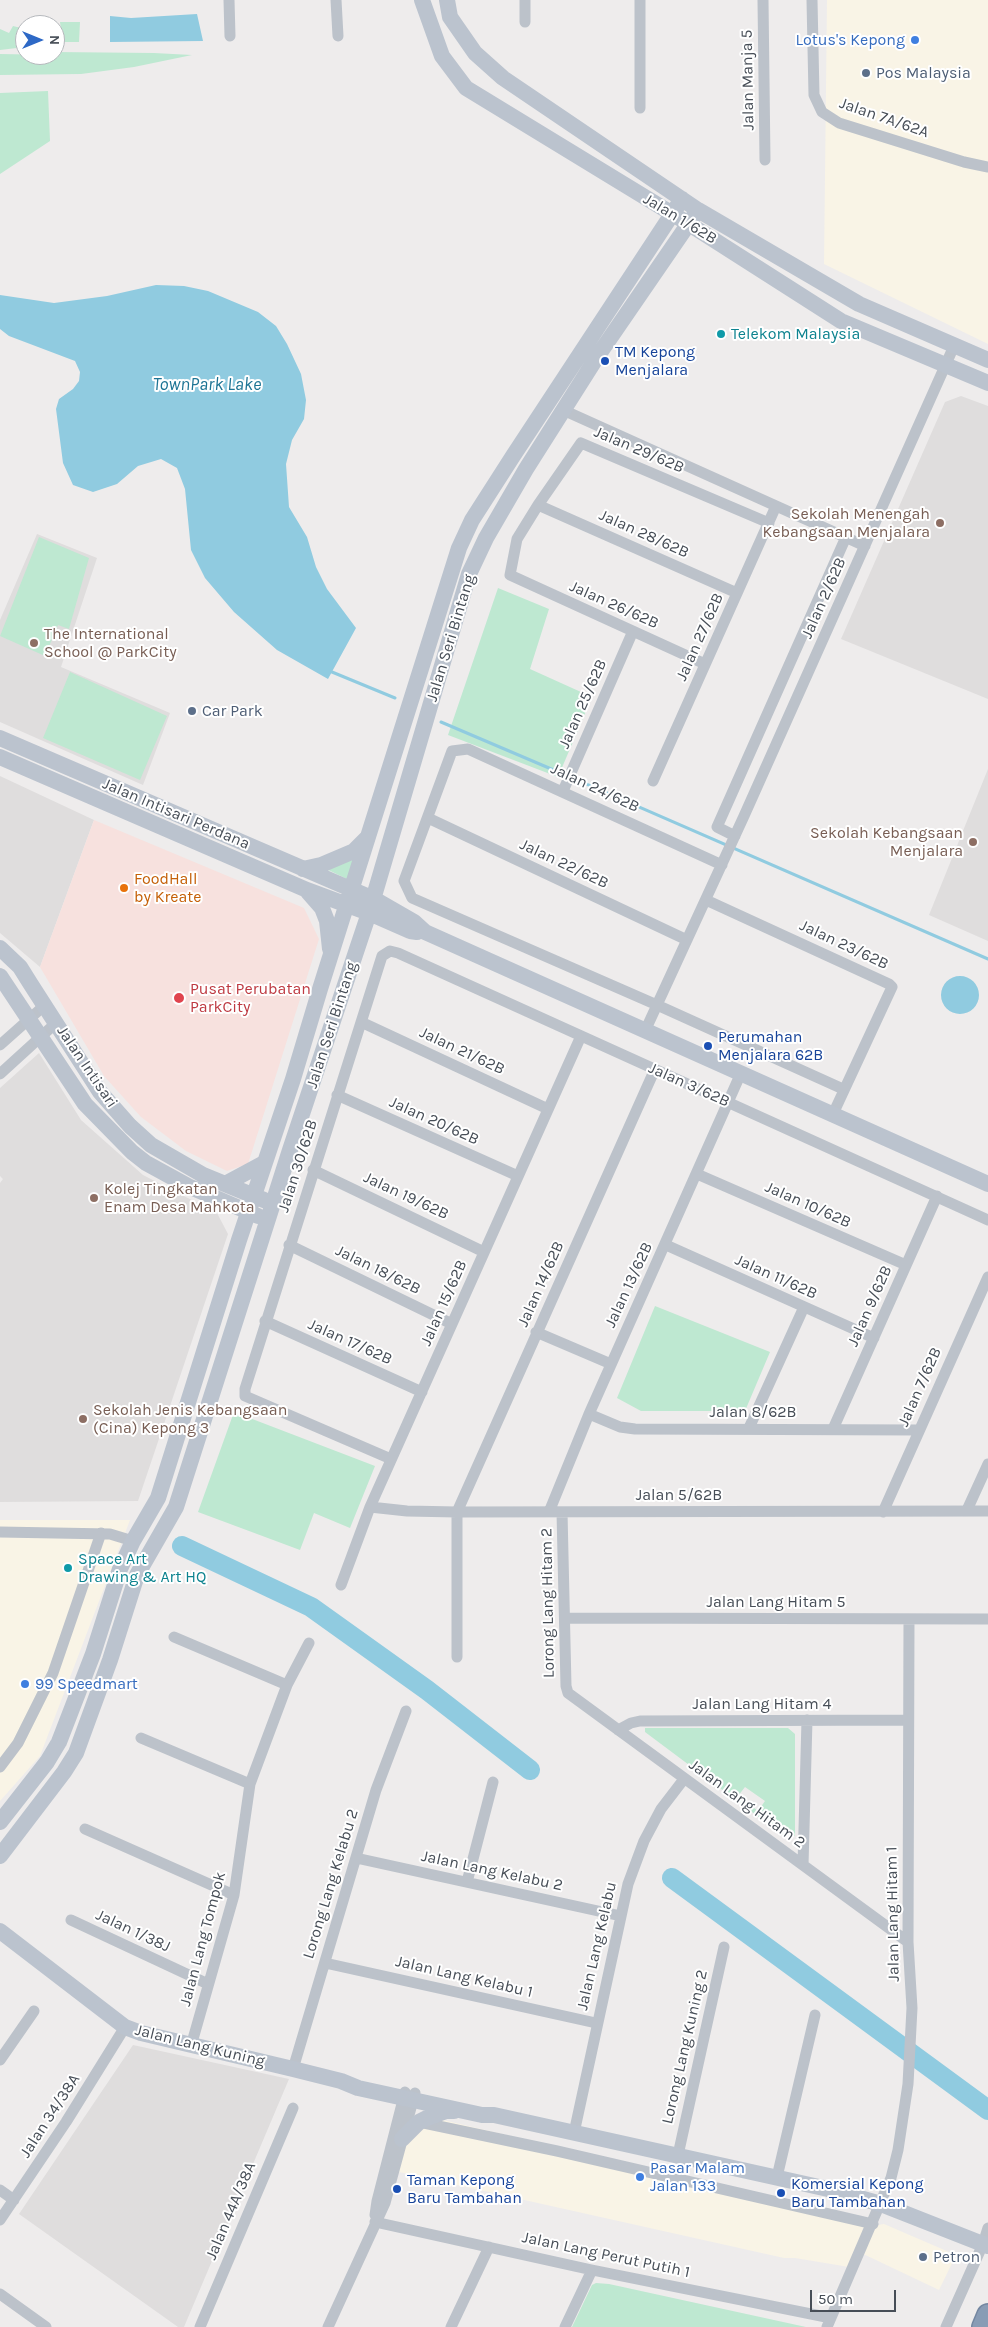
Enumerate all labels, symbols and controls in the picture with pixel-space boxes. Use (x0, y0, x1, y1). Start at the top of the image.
north arrow (15, 15, 65, 65)
street label: Jalan Manja 5 (738, 30, 758, 130)
place label: Lotus's Kepong (796, 30, 905, 50)
marker: Lotus's Kepong (909, 34, 921, 46)
text: N (46, 35, 63, 45)
place label: Pos Malaysia (876, 63, 971, 83)
marker: Pos Malaysia (860, 67, 872, 79)
street label: Jalan 7A/62A (837, 94, 931, 142)
street label: Jalan 1/62B (640, 190, 720, 248)
place label: Telekom Malaysia (731, 324, 860, 344)
marker: Telekom Malaysia (715, 328, 727, 340)
place label: TM Kepong Menjalara (615, 342, 695, 380)
marker: TM Kepong Menjalara (599, 355, 611, 367)
water label: TownPark Lake (153, 374, 261, 396)
street label: Jalan 29/62B (591, 422, 687, 478)
place label: Sekolah Menengah Kebangsaan Menjalara (762, 504, 930, 542)
street label: Jalan 28/62B (596, 506, 692, 562)
marker: Sekolah Menengah Kebangsaan Menjalara (934, 517, 946, 529)
street label: Jalan 2/62B (798, 555, 850, 641)
street label: Jalan Seri Bintang (423, 572, 479, 704)
street label: Jalan 26/62B (566, 577, 662, 633)
street label: Jalan 27/62B (672, 590, 728, 684)
place label: The International School @ ParkCity (44, 624, 177, 662)
marker: The International School @ ParkCity (28, 637, 40, 649)
street label: Jalan 25/62B (555, 656, 611, 752)
place label: Car Park (202, 701, 263, 721)
marker: Car Park (186, 705, 198, 717)
street label: Jalan 24/62B (548, 759, 642, 817)
street label: Jalan Intisari Perdana (99, 774, 253, 854)
place label: Sekolah Kebangsaan Menjalara (810, 823, 963, 861)
street label: Jalan 22/62B (517, 835, 611, 893)
marker: Sekolah Kebangsaan Menjalara (967, 836, 979, 848)
place label: FoodHall by Kreate (134, 869, 201, 907)
marker: FoodHall by Kreate (118, 882, 130, 894)
street label: Jalan 23/62B (796, 916, 892, 974)
street label: Jalan Seri Bintang (302, 959, 362, 1091)
place label: Pusat Perubatan ParkCity (190, 979, 311, 1017)
marker: Pusat Perubatan ParkCity (172, 991, 186, 1005)
street label: Jalan Intisari (53, 1022, 121, 1112)
street label: Jalan 21/62B (416, 1023, 508, 1079)
place label: Perumahan Menjalara 62B (718, 1027, 823, 1065)
marker: Perumahan Menjalara 62B (702, 1040, 714, 1052)
street label: Jalan 3/62B (645, 1059, 733, 1111)
street label: Jalan 20/62B (386, 1093, 482, 1149)
street label: Jalan 30/62B (274, 1117, 322, 1215)
street label: Jalan 19/62B (360, 1168, 452, 1224)
street label: Jalan 10/62B (762, 1178, 854, 1232)
place label: Kolej Tingkatan Enam Desa Mahkota (104, 1179, 255, 1217)
marker: Kolej Tingkatan Enam Desa Mahkota (88, 1192, 100, 1204)
street label: Jalan 14/62B (514, 1238, 568, 1330)
street label: Jalan 13/62B (601, 1239, 657, 1331)
street label: Jalan 18/62B (332, 1241, 424, 1299)
street label: Jalan 11/62B (732, 1250, 820, 1304)
street label: Jalan 15/62B (417, 1257, 471, 1349)
street label: Jalan 9/62B (844, 1263, 896, 1349)
street label: Jalan 17/62B (305, 1315, 395, 1369)
street label: Jalan 7/62B (894, 1344, 946, 1430)
place label: Sekolah Jenis Kebangsaan (Cina) Kepong 3 (93, 1400, 287, 1438)
street label: Jalan 8/62B (709, 1402, 797, 1422)
marker: Sekolah Jenis Kebangsaan (Cina) Kepong 3 (77, 1413, 89, 1425)
street label: Jalan 5/62B (636, 1485, 722, 1505)
street label: Lorong Lang Hitam 2 (537, 1528, 559, 1678)
place label: Space Art Drawing & Art HQ (78, 1549, 206, 1587)
marker: Space Art Drawing & Art HQ (62, 1562, 74, 1574)
street label: Jalan Lang Hitam 5 (707, 1592, 845, 1612)
place label: 99 Speedmart (35, 1674, 138, 1694)
marker: 99 Speedmart (19, 1678, 31, 1690)
street label: Jalan Lang Hitam 4 (693, 1694, 831, 1714)
street label: Jalan Lang Hitam 2 (685, 1755, 809, 1853)
street label: Lorong Lang Kelabu 2 (299, 1807, 363, 1961)
street label: Jalan Lang Hitam 1 (882, 1846, 904, 1982)
street label: Jalan Lang Kelabu 2 (419, 1847, 565, 1895)
street label: Jalan Lang Tompok (176, 1870, 230, 2008)
street label: Jalan Lang Kelabu (573, 1880, 621, 2012)
street label: Jalan 1/38J (93, 1905, 173, 1957)
street label: Jalan Lang Kelabu 1 (394, 1952, 534, 2002)
street label: Lorong Lang Kuning 2 (658, 1968, 712, 2126)
street label: Jalan Lang Kuning (133, 2021, 267, 2071)
street label: Jalan 34/38A (16, 2071, 84, 2161)
place label: Pasar Malam Jalan 133 (650, 2158, 745, 2196)
street label: Jalan 44A/38A (202, 2159, 260, 2263)
place label: Taman Kepong Baru Tambahan (407, 2170, 522, 2208)
marker: Pasar Malam Jalan 133 (634, 2171, 646, 2183)
place label: Komersial Kepong Baru Tambahan (791, 2174, 923, 2212)
marker: Taman Kepong Baru Tambahan (391, 2183, 403, 2195)
marker: Komersial Kepong Baru Tambahan (775, 2187, 787, 2199)
street label: Jalan Lang Perut Putih 1 (520, 2228, 692, 2282)
place label: Petron (933, 2247, 980, 2267)
marker: Petron (917, 2251, 929, 2263)
scale bar (813, 2280, 899, 2312)
text: 50 m (818, 2290, 853, 2308)

